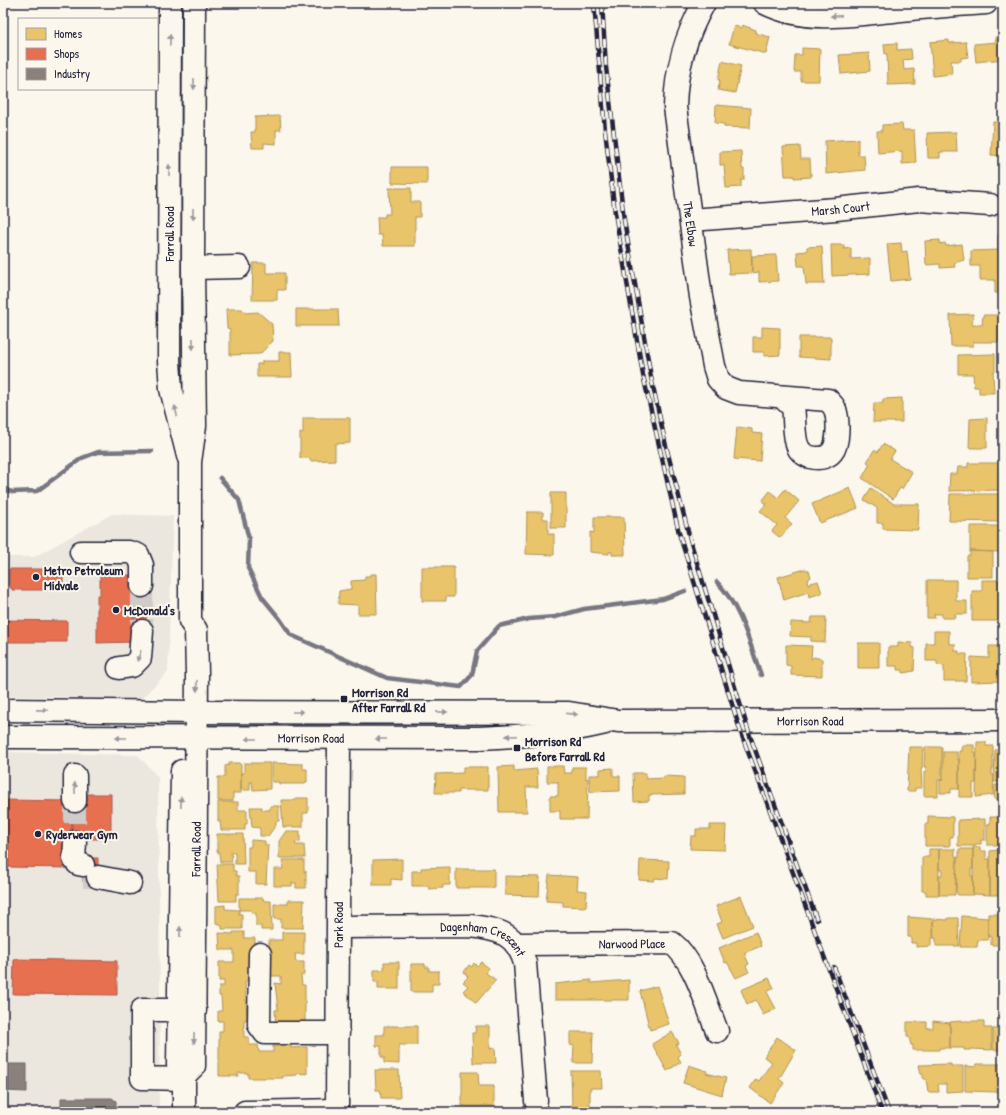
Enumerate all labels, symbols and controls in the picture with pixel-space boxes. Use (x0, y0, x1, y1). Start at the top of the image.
one-way arrow (829, 13, 842, 19)
legend (18, 18, 158, 90)
text: Homes (54, 25, 82, 42)
one-way arrow (167, 33, 173, 46)
text: Shops (54, 45, 80, 62)
text: Industry (54, 65, 90, 82)
one-way arrow (191, 78, 197, 91)
one-way arrow (166, 164, 173, 176)
street label: Marsh Court (811, 196, 871, 220)
street label: The Elbow (679, 200, 703, 248)
street label: Farrall Road (160, 207, 178, 262)
one-way arrow (190, 208, 196, 221)
one-way arrow (190, 338, 196, 351)
one-way arrow (173, 405, 179, 417)
place label: Metro Petroleum Midvale (44, 561, 124, 594)
marker: Metro Petroleum Midvale (31, 572, 41, 582)
place label: McDonald's (124, 601, 175, 619)
marker: McDonald's (111, 605, 121, 615)
one-way arrow (135, 651, 141, 663)
one-way arrow (194, 680, 200, 693)
place label: Morrison Rd After Farrall Rd (352, 683, 426, 716)
marker: Morrison Rd After Farrall Rd (339, 694, 349, 704)
one-way arrow (36, 707, 49, 713)
one-way arrow (292, 709, 305, 715)
one-way arrow (436, 709, 449, 715)
one-way arrow (566, 711, 578, 717)
street label: Morrison Road (777, 711, 844, 730)
street label: Morrison Road (278, 729, 344, 747)
place label: Morrison Rd Before Farrall Rd (525, 732, 605, 765)
one-way arrow (505, 733, 517, 740)
one-way arrow (114, 735, 127, 741)
one-way arrow (244, 736, 257, 742)
one-way arrow (374, 736, 387, 742)
marker: Morrison Rd Before Farrall Rd (512, 743, 522, 753)
one-way arrow (72, 781, 78, 794)
one-way arrow (178, 796, 185, 808)
street label: Farrall Road (186, 822, 205, 878)
place label: Ryderwear Gym (46, 825, 118, 844)
marker: Ryderwear Gym (33, 829, 43, 839)
street label: Park Road (329, 902, 347, 948)
street label: Dagenham Crescent (440, 917, 531, 960)
one-way arrow (177, 925, 183, 938)
street label: Narwood Place (599, 934, 665, 952)
one-way arrow (191, 1032, 198, 1044)

